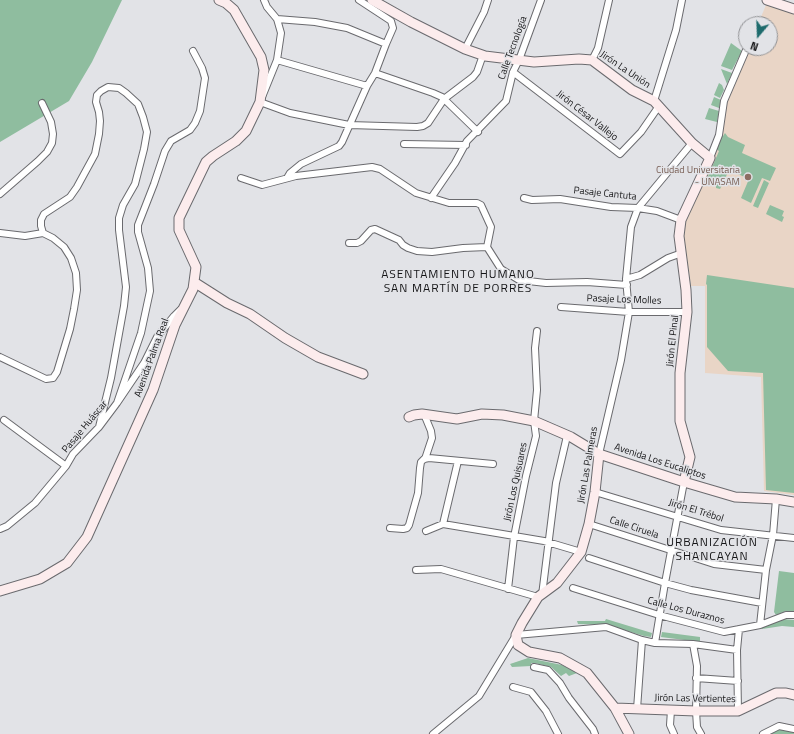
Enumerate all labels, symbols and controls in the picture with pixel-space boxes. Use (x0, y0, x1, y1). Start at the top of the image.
street label: Calle Tecnología (496, 15, 530, 81)
north arrow (738, 16, 778, 56)
text: N (748, 38, 761, 55)
street label: Jirón La Unión (598, 49, 652, 91)
street label: Jirón César Vallejo (554, 88, 620, 144)
place label: Ciudad Universitaria - UNASAM (656, 165, 740, 188)
marker: Ciudad Universitaria - UNASAM (743, 172, 753, 182)
street label: Pasaje Cantuta (573, 185, 637, 203)
district label: ASENTAMIENTO HUMANO SAN MARTÍN DE PORRES (381, 268, 535, 296)
street label: Pasaje Los Molles (586, 293, 662, 307)
street label: Jirón El Pinal (664, 314, 682, 368)
street label: Avenida Palma Real (132, 317, 172, 399)
street label: Pasaje Huáscar (60, 398, 110, 456)
street label: Jirón Las Palmeras (575, 426, 601, 504)
street label: Jirón Los Quisuares (502, 441, 530, 523)
street label: Avenida Los Eucaliptos (613, 441, 707, 483)
street label: Jirón El Trébol (667, 497, 725, 525)
street label: Calle Ciruela (608, 514, 660, 542)
district label: URBANIZACIÓN SHANCAYAN (666, 536, 758, 564)
street label: Calle Los Duraznos (646, 595, 726, 627)
street label: Jirón Las Vertientes (654, 692, 736, 706)

